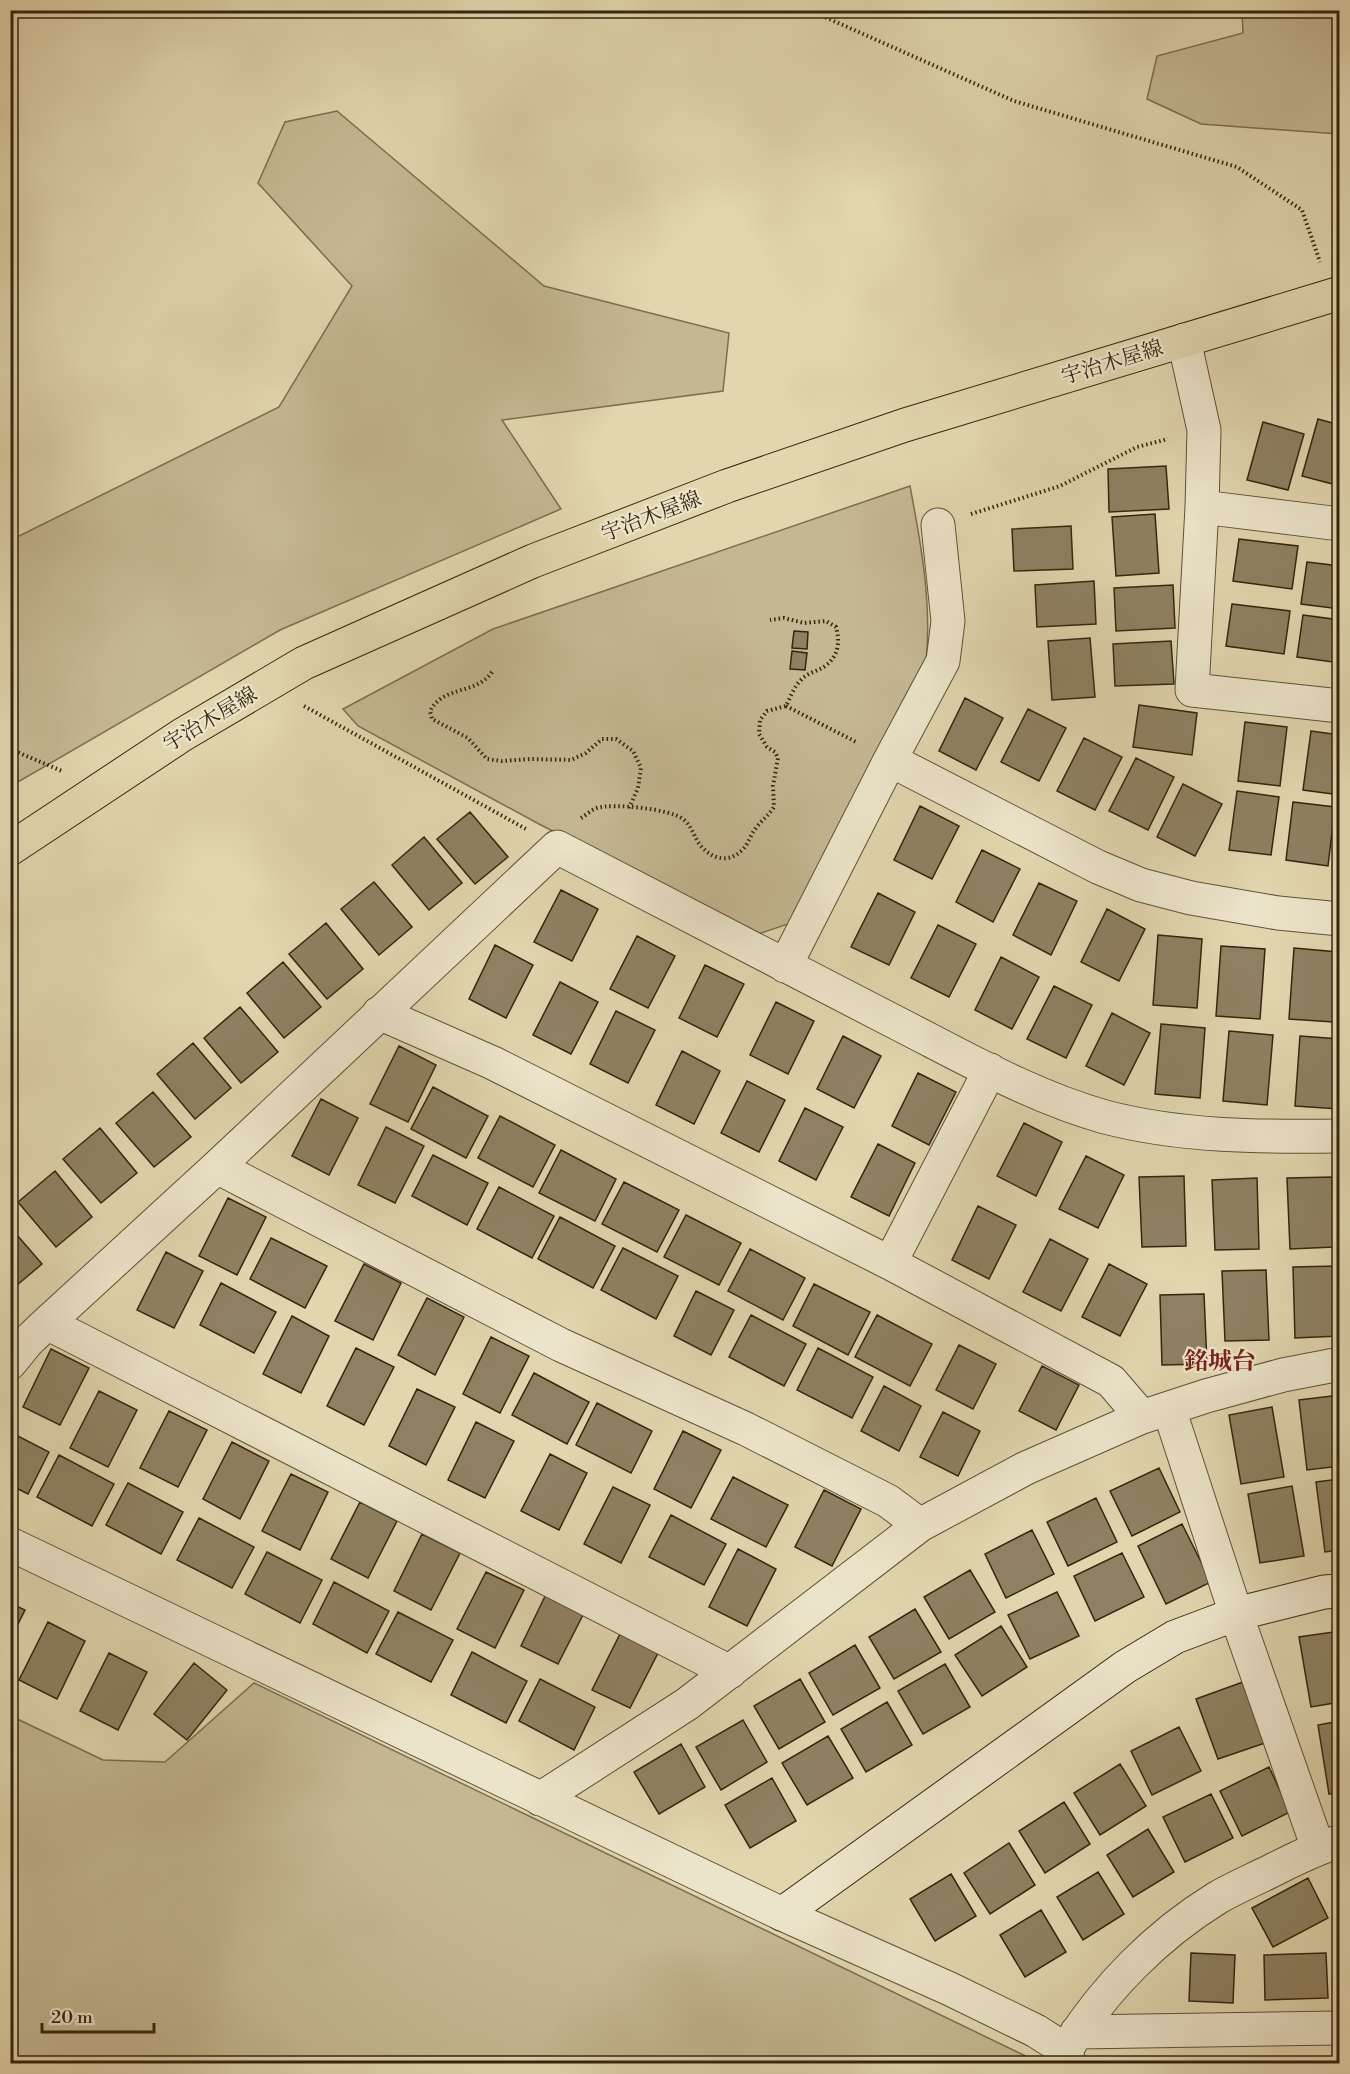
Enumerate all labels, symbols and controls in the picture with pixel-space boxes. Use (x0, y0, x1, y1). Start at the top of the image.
street label: 宇治木屋線 (1058, 335, 1166, 391)
street label: 宇治木屋線 (598, 486, 705, 548)
street label: 宇治木屋線 (159, 682, 262, 758)
district label: 銘城台 (1184, 1347, 1256, 1377)
scale bar (42, 1996, 154, 2034)
text: 20 m (51, 2006, 93, 2029)

